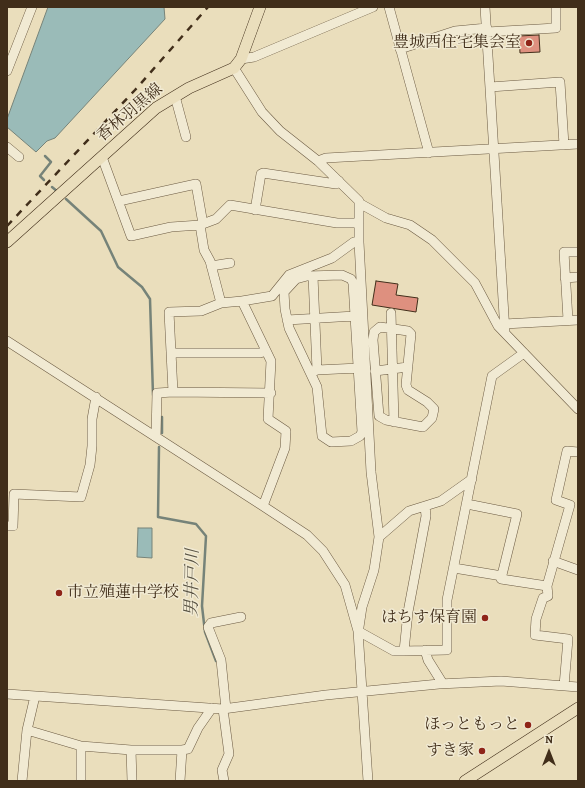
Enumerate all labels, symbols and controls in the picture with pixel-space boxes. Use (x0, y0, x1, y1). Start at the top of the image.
place label: 豊城西住宅集会室 (393, 33, 521, 53)
marker: 豊城西住宅集会室 (524, 38, 534, 48)
street label: 香林羽黒線 (93, 80, 167, 146)
water label: 男井戸川 (182, 549, 204, 617)
place label: 市立殖蓮中学校 (67, 583, 179, 603)
marker: 市立殖蓮中学校 (54, 588, 64, 598)
place label: はちす保育園 (381, 608, 477, 628)
marker: はちす保育園 (480, 613, 490, 623)
place label: ほっともっと (424, 715, 520, 735)
marker: ほっともっと (523, 720, 533, 730)
north arrow (529, 732, 569, 772)
text: N (545, 732, 553, 747)
place label: すき家 (426, 741, 474, 761)
marker: すき家 (477, 746, 487, 756)

